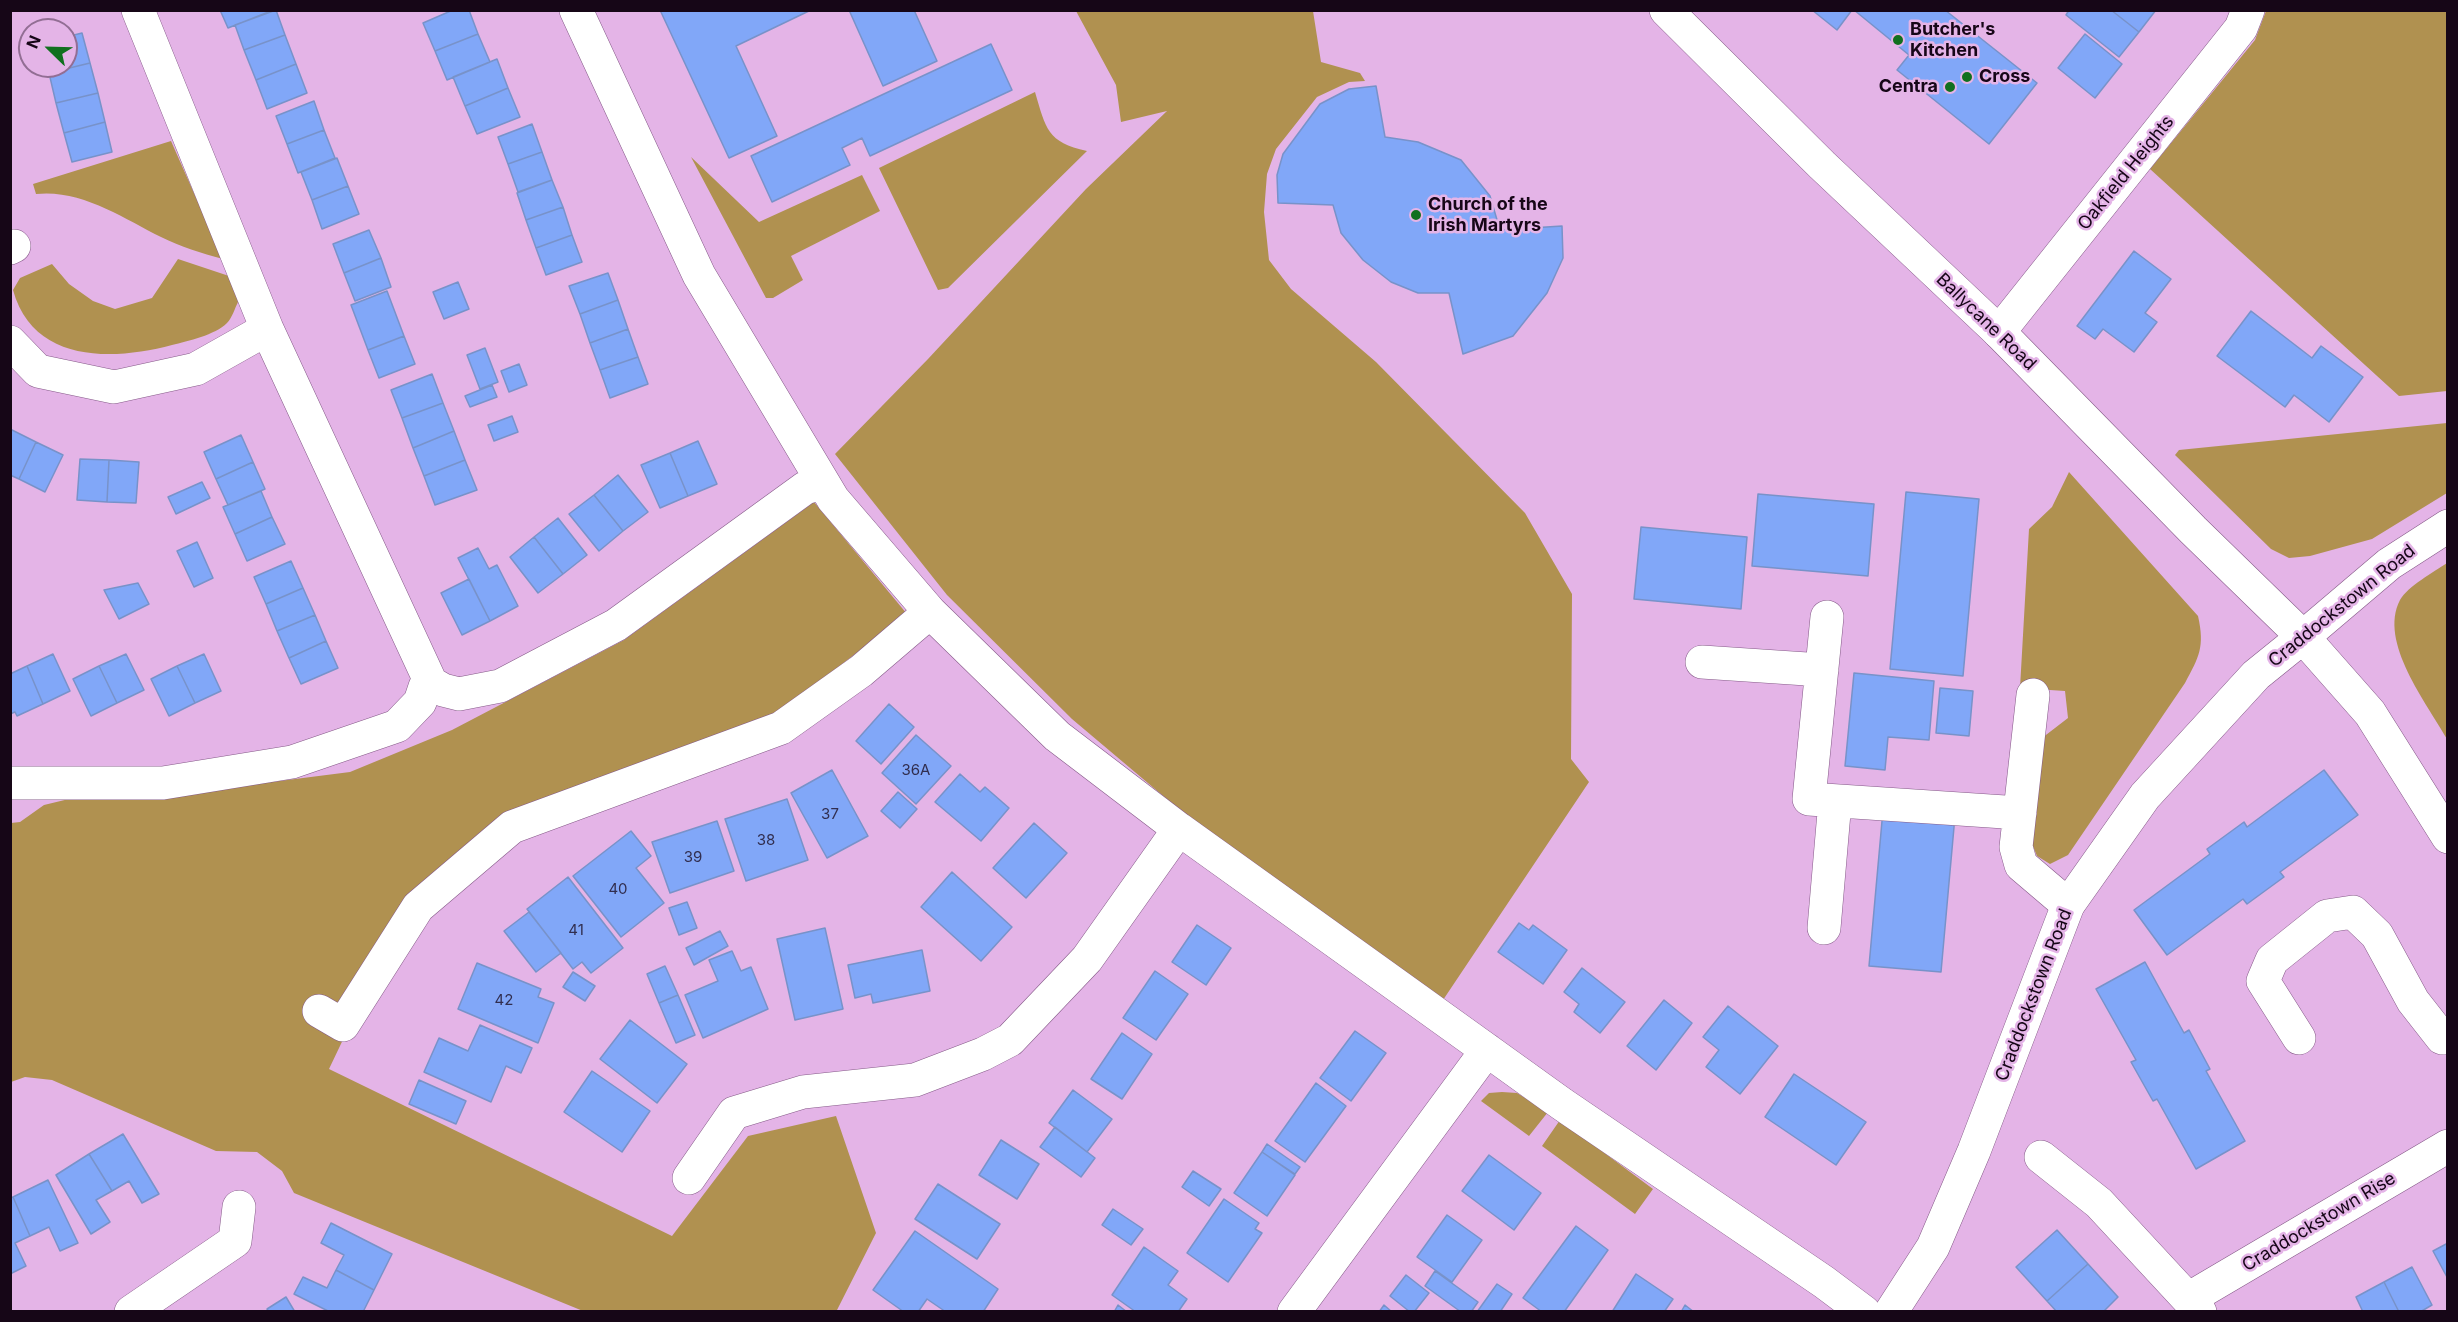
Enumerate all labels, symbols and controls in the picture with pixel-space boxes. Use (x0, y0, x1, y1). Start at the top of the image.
north arrow (18, 18, 78, 78)
place label: Butcher's Kitchen (1910, 19, 1995, 62)
text: N (22, 32, 45, 51)
marker: Butcher's Kitchen (1891, 33, 1905, 47)
place label: Cross (1979, 66, 2030, 88)
marker: Cross (1960, 70, 1974, 84)
place label: Centra (1879, 76, 1938, 98)
marker: Centra (1943, 80, 1957, 94)
street label: Oakfield Heights (2073, 111, 2179, 235)
place label: Church of the Irish Martyrs (1428, 194, 1548, 236)
marker: Church of the Irish Martyrs (1409, 208, 1423, 222)
street label: Ballycane Road (1932, 269, 2040, 375)
street label: Craddockstown Road (2264, 540, 2420, 672)
house number: 36A (902, 761, 930, 779)
house number: 37 (821, 805, 839, 823)
house number: 38 (757, 831, 775, 849)
house number: 39 (684, 848, 702, 866)
house number: 40 (608, 880, 628, 898)
street label: Craddockstown Road (1991, 906, 2077, 1084)
house number: 41 (568, 921, 584, 939)
house number: 42 (495, 991, 513, 1009)
street label: Craddockstown Rise (2238, 1168, 2400, 1276)

